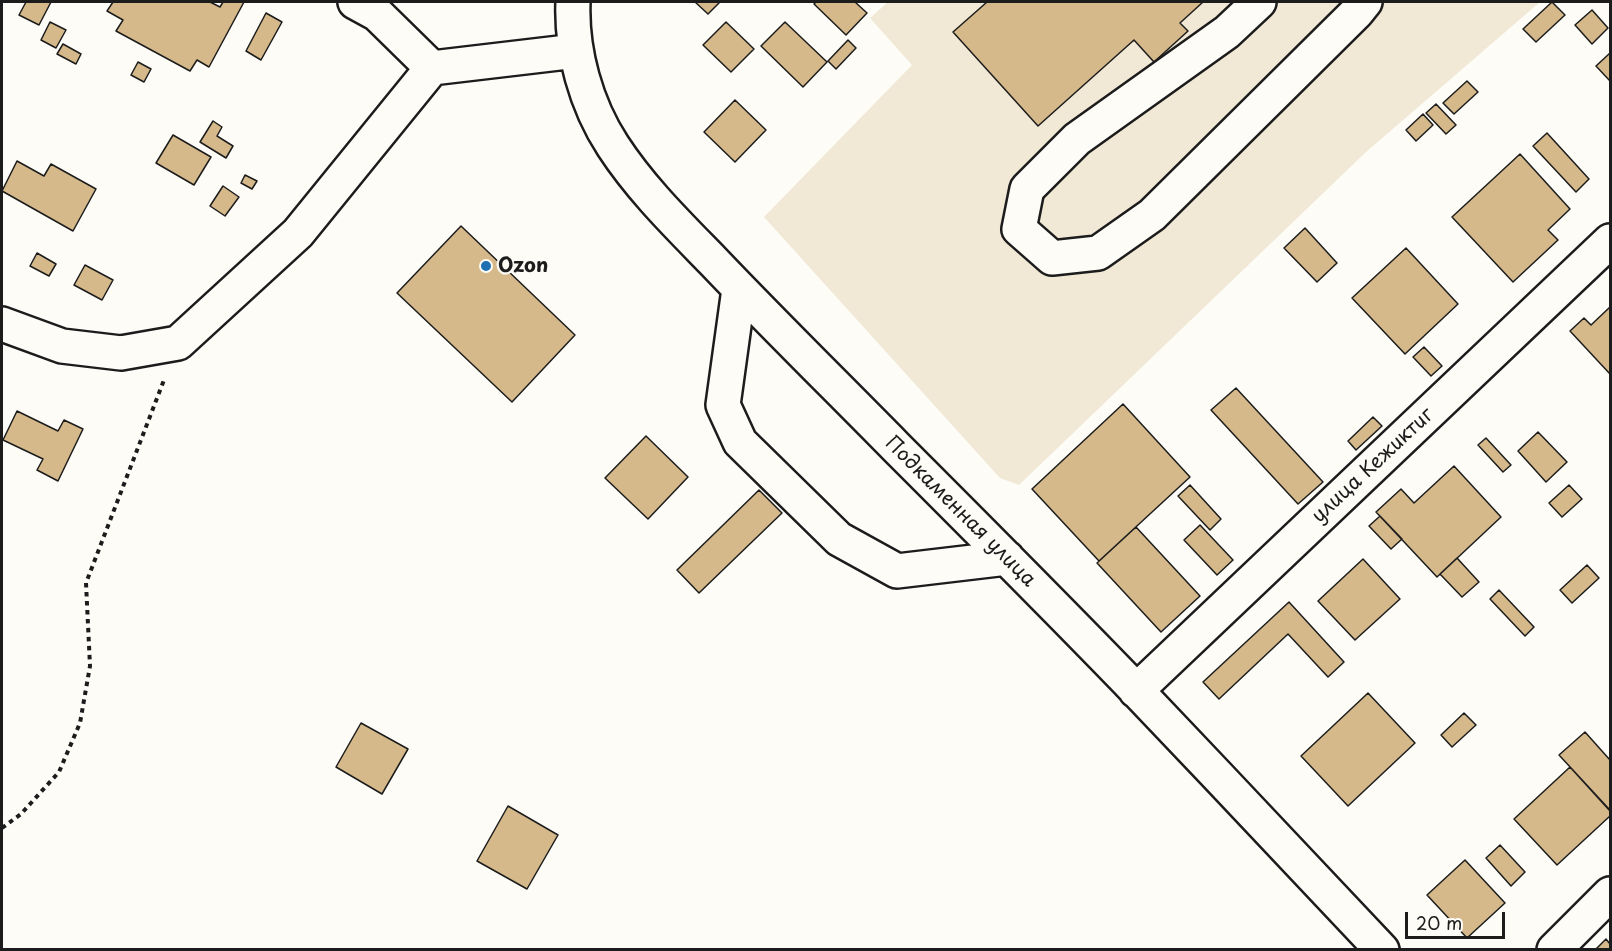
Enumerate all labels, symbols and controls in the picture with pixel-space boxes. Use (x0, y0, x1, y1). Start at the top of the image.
place label: Ozon (498, 254, 548, 278)
marker: Ozon (479, 259, 493, 273)
street label: улица Кежиктиг (1307, 404, 1439, 528)
street label: Подкаменная улица (880, 432, 1040, 592)
scale bar (1408, 900, 1508, 938)
text: 20 m (1416, 909, 1462, 936)

